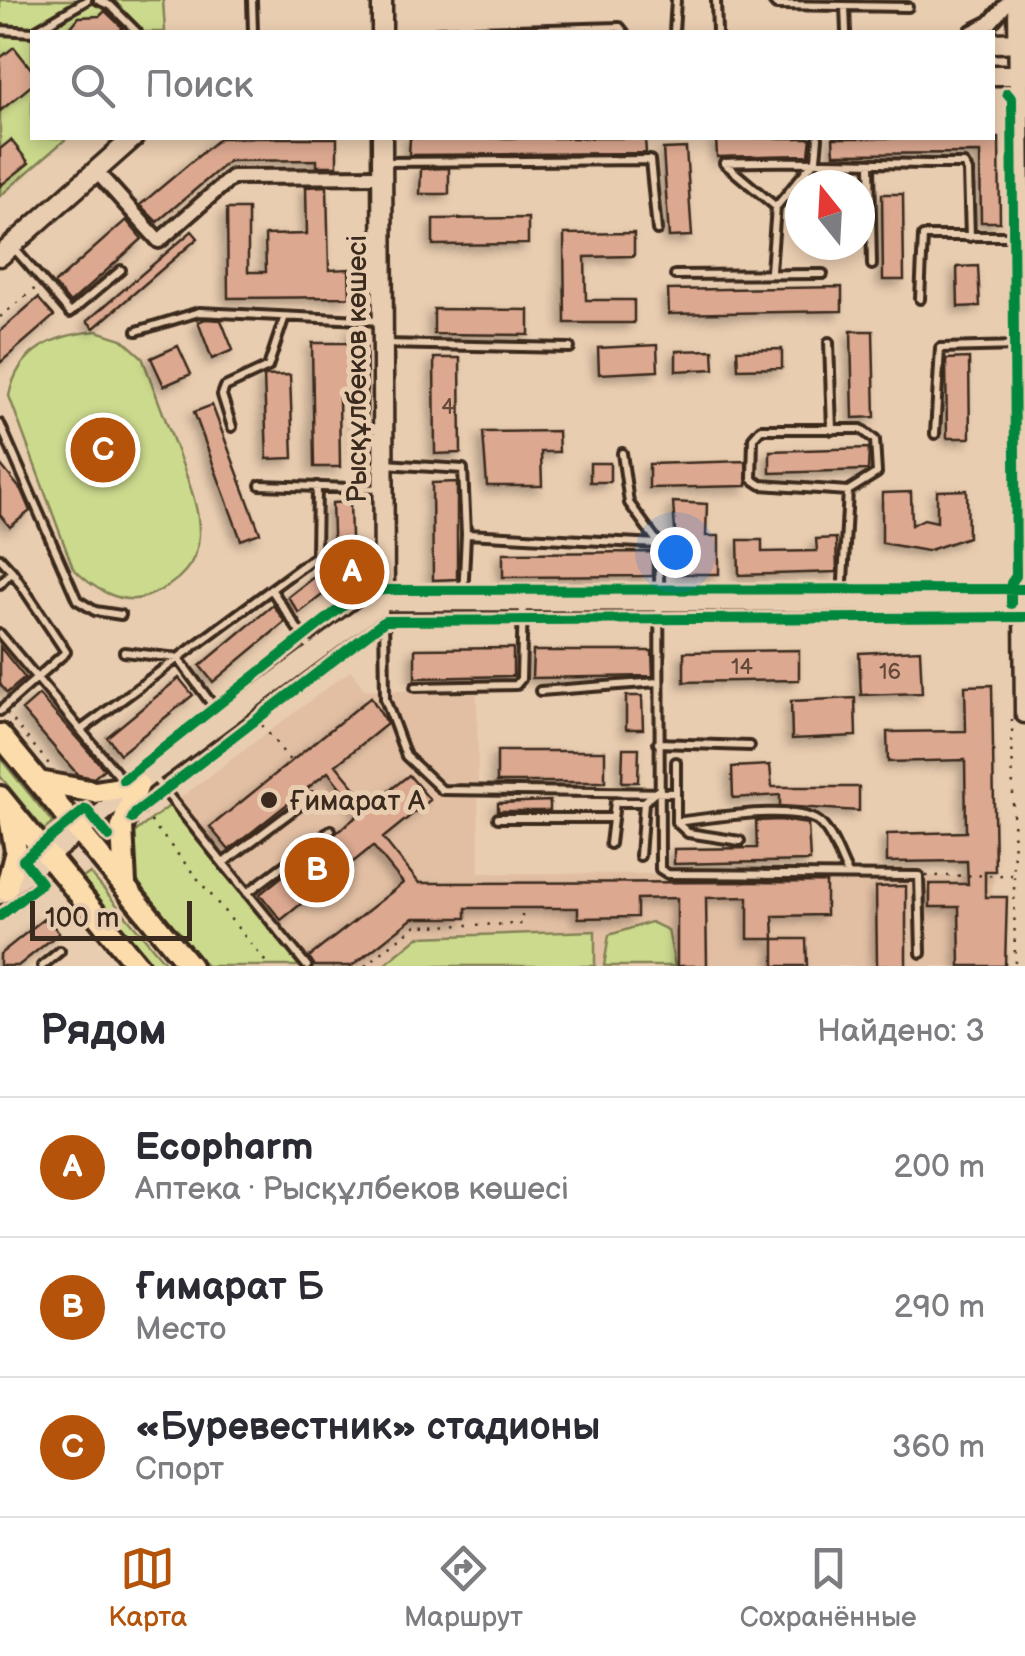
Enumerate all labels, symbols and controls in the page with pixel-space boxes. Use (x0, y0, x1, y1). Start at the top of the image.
search box (30, 30, 995, 140)
icon: search (65, 58, 120, 113)
text: Поиск (145, 63, 253, 108)
north arrow (785, 170, 875, 260)
street label: Рысқұлбеков көшесі (341, 235, 374, 503)
house number: 4 (441, 394, 455, 421)
pin: C (70, 412, 136, 488)
your location (650, 527, 701, 578)
pin: A (320, 534, 384, 610)
house number: 14 (731, 654, 754, 681)
house number: 16 (879, 659, 901, 686)
place label: Ғимарат А (289, 785, 426, 818)
marker: Ғимарат А (258, 789, 280, 811)
pin: B (284, 832, 350, 908)
scale bar (30, 896, 192, 940)
text: 100 m (45, 902, 119, 935)
text: Рядом (40, 1006, 167, 1057)
text: Найдено: 3 (817, 1012, 985, 1051)
text: Ecopharm (135, 1125, 313, 1170)
text: A (63, 1148, 82, 1187)
text: 200 m (893, 1148, 985, 1187)
text: Аптека · Рысқұлбеков көшесі (135, 1170, 569, 1209)
text: Ғимарат Б (135, 1265, 324, 1310)
text: B (61, 1288, 84, 1327)
text: 290 m (894, 1288, 985, 1327)
text: Место (135, 1310, 226, 1349)
text: «Буревестник» стадионы (135, 1405, 601, 1450)
text: C (61, 1428, 84, 1467)
text: 360 m (892, 1428, 985, 1467)
text: Спорт (135, 1450, 224, 1489)
tab: Карта (108, 1541, 187, 1634)
tab: Маршрут (404, 1541, 523, 1634)
tab: Сохранённые (740, 1541, 917, 1634)

